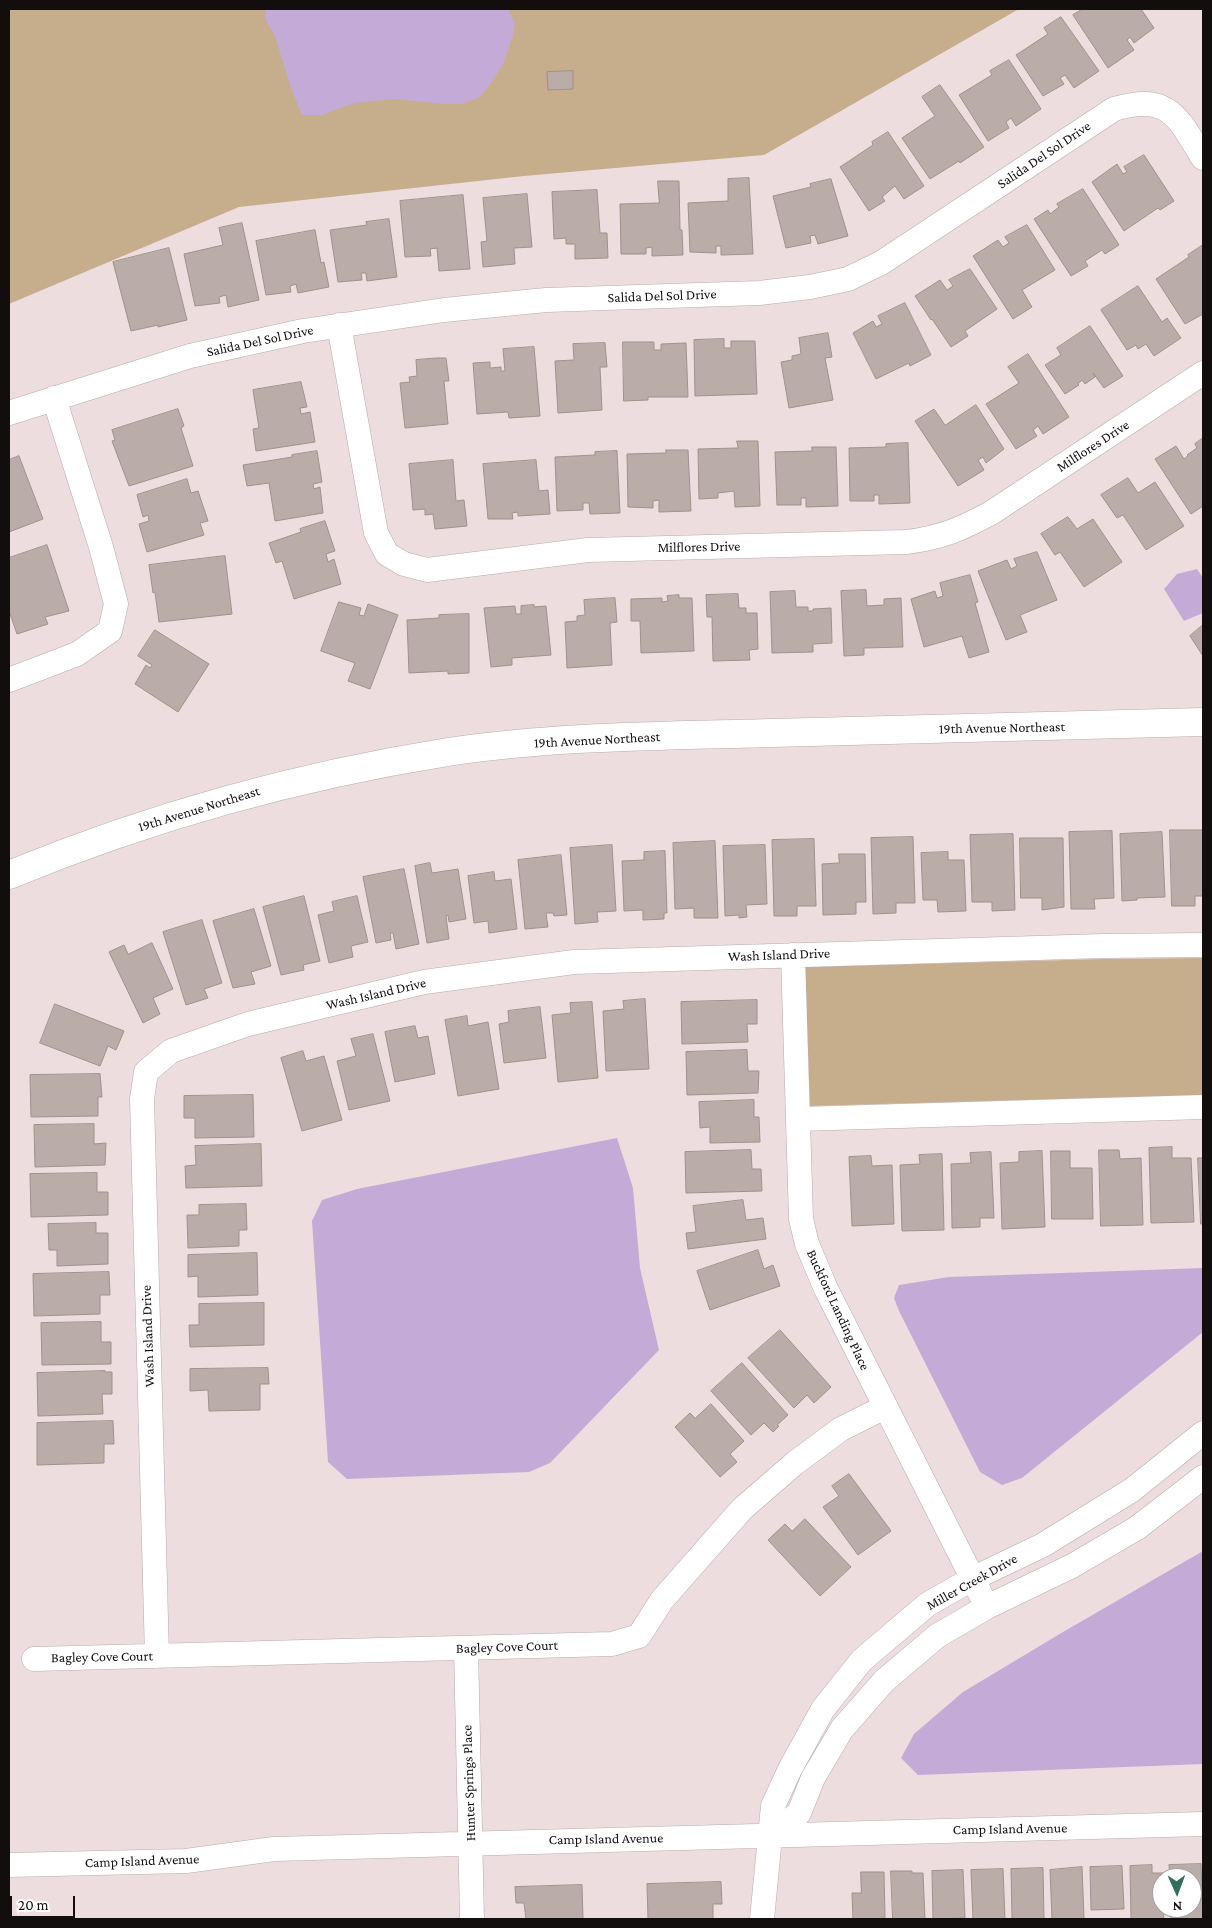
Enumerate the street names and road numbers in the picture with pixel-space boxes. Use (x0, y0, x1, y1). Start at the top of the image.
street label: Salida Del Sol Drive (994, 118, 1094, 192)
street label: Salida Del Sol Drive (607, 286, 717, 306)
street label: Salida Del Sol Drive (205, 321, 315, 361)
street label: Milflores Drive (1054, 416, 1132, 476)
street label: Milflores Drive (657, 538, 741, 556)
street label: 19th Avenue Northeast (939, 718, 1065, 738)
street label: 19th Avenue Northeast (533, 728, 661, 752)
street label: 19th Avenue Northeast (136, 782, 262, 836)
street label: Wash Island Drive (728, 945, 830, 965)
street label: Wash Island Drive (324, 974, 428, 1014)
street label: Buckford Landing Place (803, 1247, 873, 1373)
street label: Wash Island Drive (138, 1285, 158, 1387)
street label: Miller Creek Drive (924, 1550, 1020, 1614)
street label: Bagley Cove Court (456, 1637, 558, 1657)
street label: Bagley Cove Court (51, 1648, 153, 1666)
street label: Hunter Springs Place (459, 1725, 479, 1841)
street label: Camp Island Avenue (953, 1820, 1067, 1838)
street label: Camp Island Avenue (549, 1830, 663, 1848)
street label: Camp Island Avenue (84, 1851, 200, 1871)

